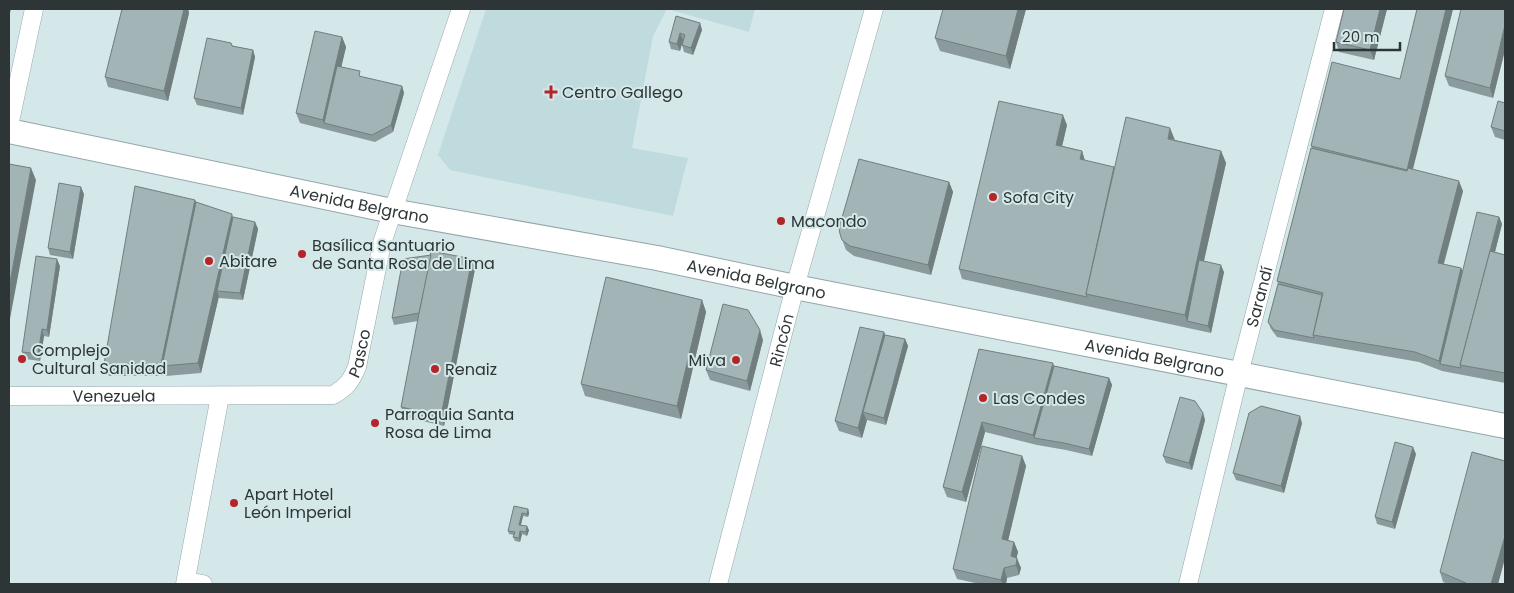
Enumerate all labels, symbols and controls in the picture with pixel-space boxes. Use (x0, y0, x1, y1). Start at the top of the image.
scale bar (1334, 20, 1400, 52)
text: 20 m (1342, 26, 1380, 47)
place label: Centro Gallego (562, 81, 683, 104)
marker: Centro Gallego (544, 85, 558, 99)
street label: Avenida Belgrano (288, 178, 431, 229)
place label: Sofa City (1003, 186, 1074, 209)
marker: Sofa City (987, 191, 999, 203)
place label: Macondo (791, 210, 867, 233)
marker: Macondo (775, 215, 787, 227)
place label: Basílica Santuario de Santa Rosa de Lima (312, 234, 495, 275)
marker: Basílica Santuario de Santa Rosa de Lima (296, 248, 308, 260)
place label: Abitare (219, 250, 277, 273)
street label: Avenida Belgrano (685, 253, 828, 304)
marker: Abitare (203, 255, 215, 267)
street label: Sarandí (1240, 264, 1278, 330)
street label: Rincón (763, 311, 799, 369)
street label: Pasco (342, 327, 376, 381)
street label: Avenida Belgrano (1083, 333, 1226, 382)
place label: Complejo Cultural Sanidad (32, 339, 166, 380)
place label: Miva (688, 349, 726, 372)
marker: Complejo Cultural Sanidad (16, 353, 28, 365)
marker: Miva (730, 354, 742, 366)
place label: Renaiz (445, 358, 497, 381)
marker: Renaiz (429, 363, 441, 375)
street label: Venezuela (72, 384, 156, 407)
place label: Las Condes (993, 387, 1085, 410)
marker: Las Condes (977, 392, 989, 404)
place label: Parroquia Santa Rosa de Lima (385, 403, 514, 444)
marker: Parroquia Santa Rosa de Lima (369, 417, 381, 429)
place label: Apart Hotel León Imperial (244, 483, 351, 524)
marker: Apart Hotel León Imperial (228, 497, 240, 509)

